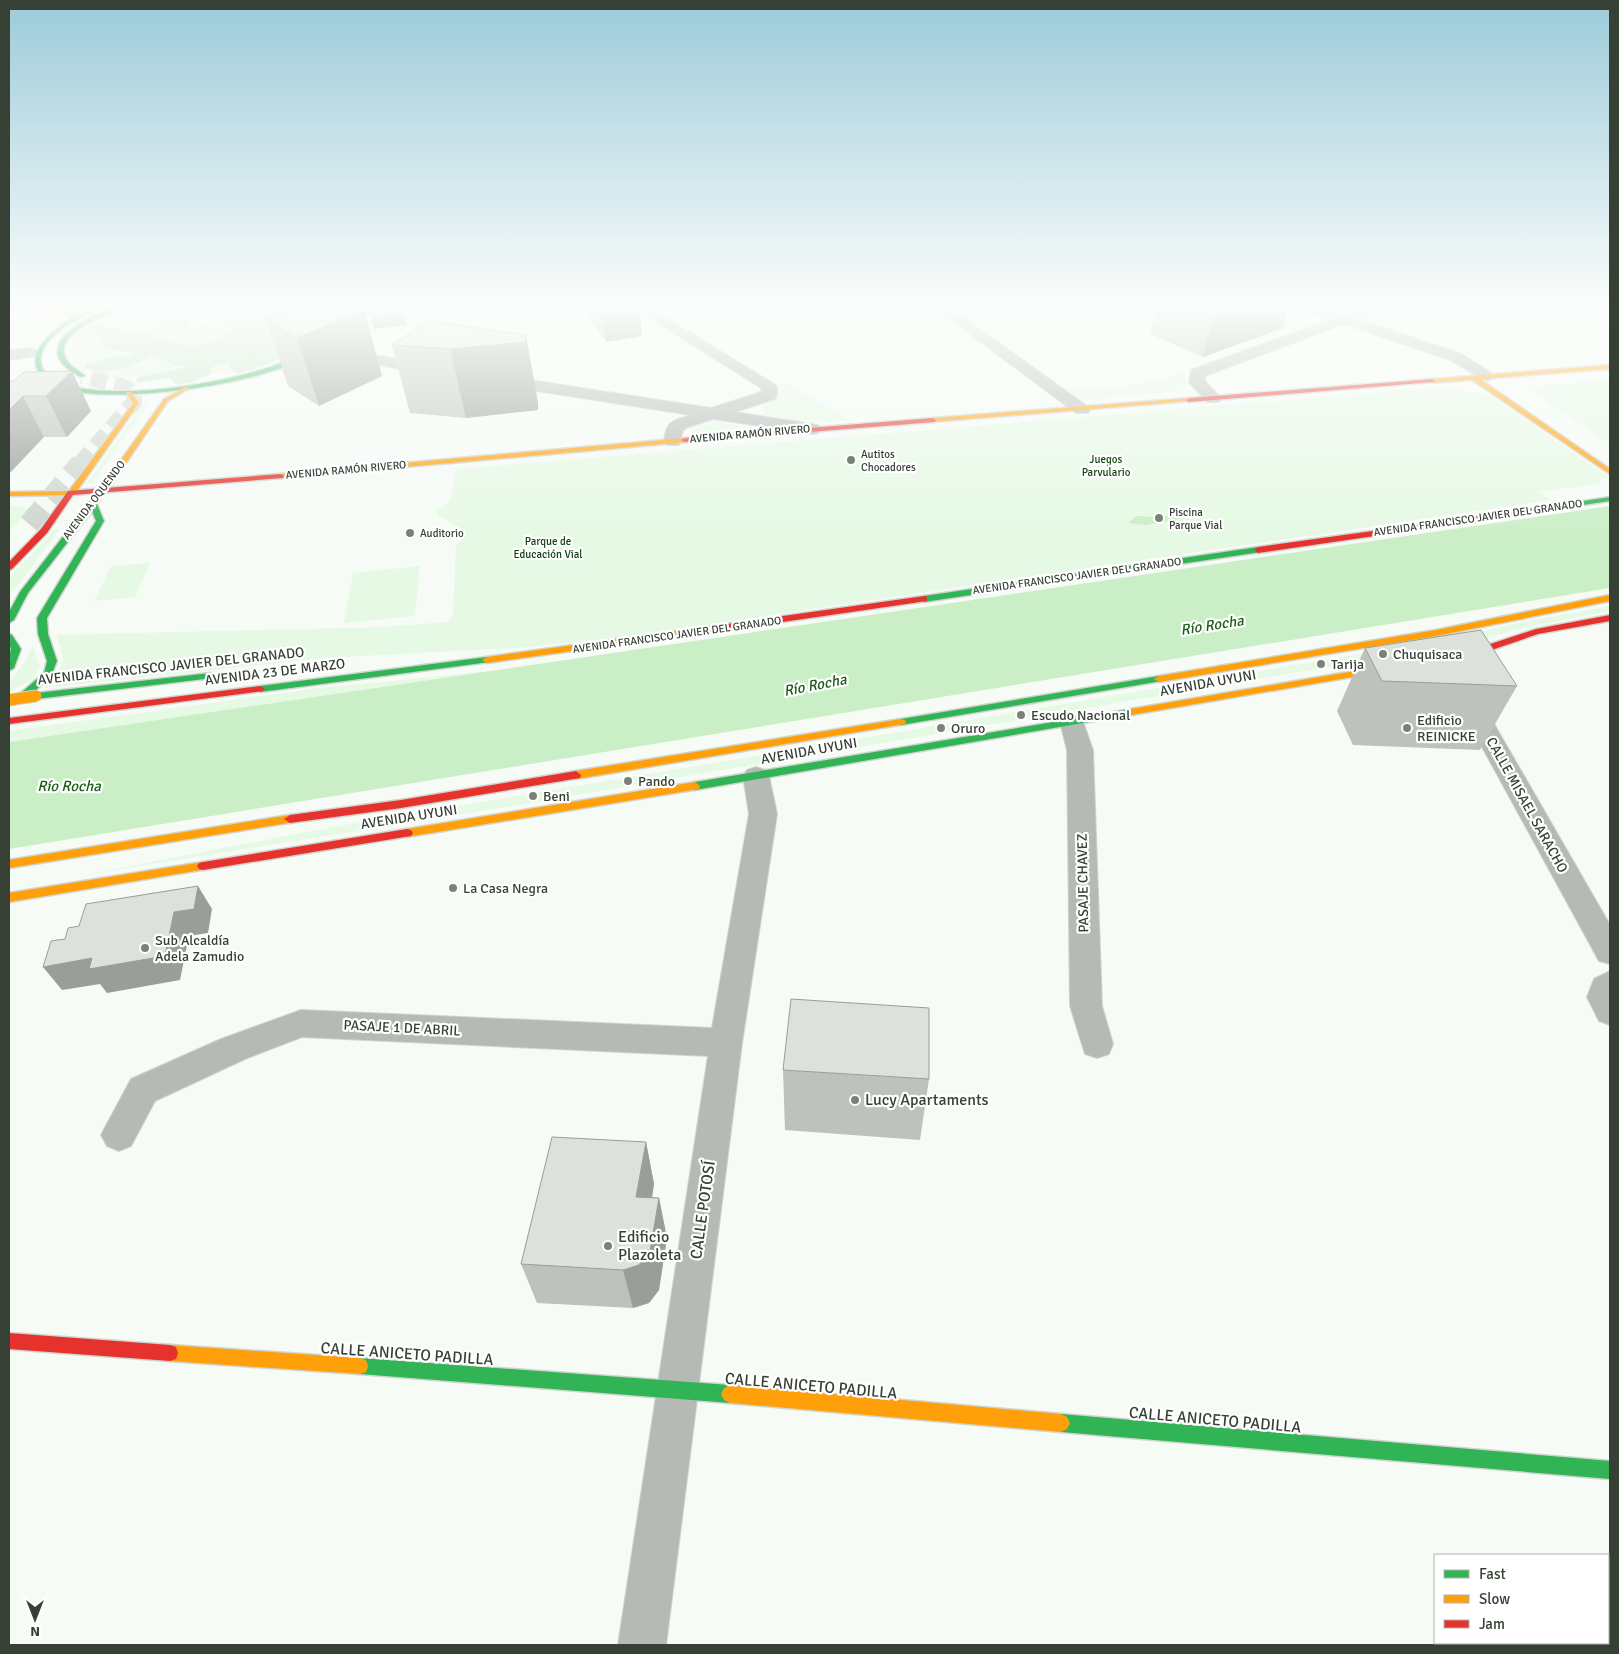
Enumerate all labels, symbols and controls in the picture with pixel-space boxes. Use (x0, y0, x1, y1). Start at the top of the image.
street label: AVENIDA RAMÓN RIVERO (689, 421, 811, 446)
place label: Autitos Chocadores (861, 448, 916, 474)
park label: Juegos Parvulario (1082, 453, 1131, 479)
marker: Autitos Chocadores (845, 454, 857, 466)
street label: AVENIDA RAMÓN RIVERO (285, 457, 407, 482)
street label: AVENIDA OQUENDO (60, 458, 128, 542)
street label: AVENIDA FRANCISCO JAVIER DEL GRANADO (1373, 497, 1583, 539)
place label: Piscina Parque Vial (1169, 506, 1222, 532)
marker: Piscina Parque Vial (1153, 512, 1165, 524)
marker: Auditorio (404, 527, 416, 539)
place label: Auditorio (420, 527, 464, 540)
park label: Parque de Educación Vial (513, 535, 583, 561)
street label: AVENIDA FRANCISCO JAVIER DEL GRANADO (972, 555, 1182, 597)
water label: Río Rocha (1179, 611, 1245, 639)
street label: AVENIDA FRANCISCO JAVIER DEL GRANADO (572, 614, 782, 656)
street label: AVENIDA FRANCISCO JAVIER DEL GRANADO (37, 644, 305, 688)
place label: Chuquisaca (1393, 646, 1462, 663)
marker: Chuquisaca (1377, 648, 1389, 660)
street label: AVENIDA 23 DE MARZO (204, 655, 346, 689)
place label: Tarija (1331, 656, 1364, 673)
marker: Tarija (1315, 658, 1327, 670)
street label: AVENIDA UYUNI (1159, 666, 1257, 700)
water label: Río Rocha (782, 670, 848, 700)
place label: Escudo Nacional (1031, 707, 1130, 724)
marker: Escudo Nacional (1015, 709, 1027, 721)
place label: Edificio REINICKE (1417, 712, 1476, 745)
place label: Oruro (951, 720, 985, 737)
marker: Oruro (935, 722, 947, 734)
marker: Edificio REINICKE (1401, 722, 1413, 734)
street label: AVENIDA UYUNI (760, 734, 858, 768)
street label: CALLE MISAEL SARACHO (1483, 734, 1571, 876)
place label: Pando (638, 773, 675, 790)
marker: Pando (622, 775, 634, 787)
water label: Río Rocha (37, 777, 101, 795)
place label: Beni (543, 788, 570, 805)
marker: Beni (527, 790, 539, 802)
street label: AVENIDA UYUNI (360, 801, 458, 833)
street label: PASAJE CHAVEZ (1074, 833, 1092, 933)
place label: La Casa Negra (463, 880, 548, 897)
marker: La Casa Negra (447, 882, 459, 894)
place label: Sub Alcaldía Adela Zamudio (155, 932, 244, 965)
marker: Sub Alcaldía Adela Zamudio (139, 942, 151, 954)
street label: PASAJE 1 DE ABRIL (343, 1016, 461, 1040)
place label: Lucy Apartaments (865, 1090, 989, 1110)
marker: Lucy Apartaments (849, 1094, 861, 1106)
street label: CALLE POTOSÍ (686, 1159, 720, 1260)
place label: Edificio Plazoleta (618, 1227, 681, 1265)
marker: Edificio Plazoleta (602, 1240, 614, 1252)
street label: CALLE ANICETO PADILLA (320, 1338, 494, 1370)
street label: CALLE ANICETO PADILLA (724, 1368, 898, 1404)
street label: CALLE ANICETO PADILLA (1128, 1402, 1302, 1438)
legend (1434, 1554, 1609, 1644)
text: Fast (1479, 1565, 1506, 1583)
text: Slow (1479, 1590, 1510, 1608)
north arrow (10, 1594, 60, 1644)
text: Jam (1479, 1615, 1505, 1633)
text: N (30, 1623, 40, 1640)

